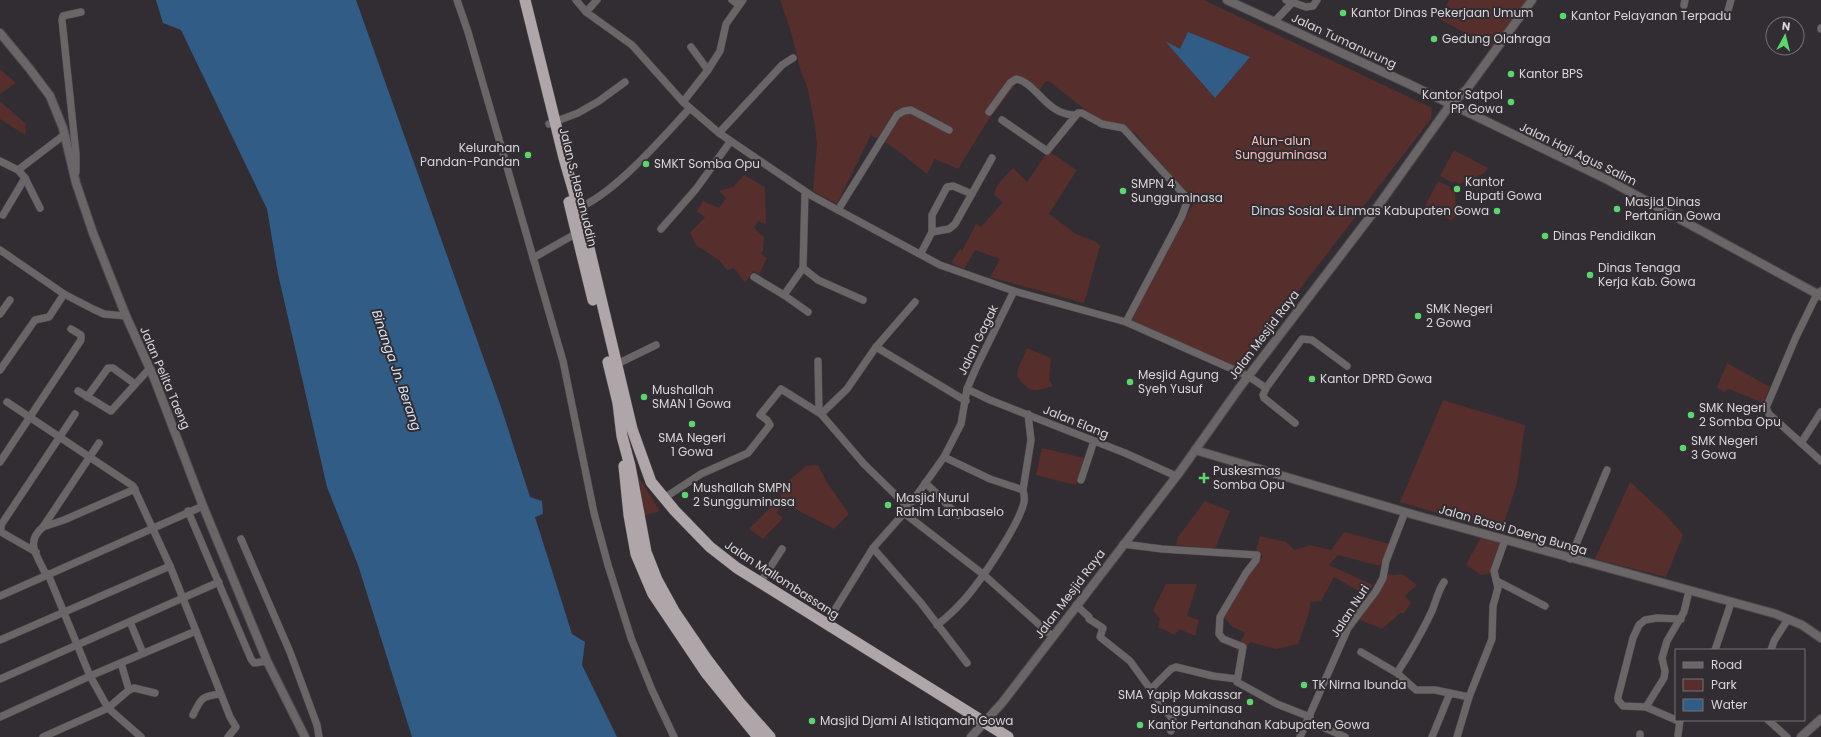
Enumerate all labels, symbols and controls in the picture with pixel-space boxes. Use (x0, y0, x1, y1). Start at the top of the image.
place label: Kantor Dinas Pekerjaan Umum (1351, 4, 1533, 21)
place label: Kantor Pelayanan Terpadu (1571, 7, 1731, 24)
marker: Kantor Dinas Pekerjaan Umum (1338, 8, 1348, 18)
street label: Jalan Tumanurung (1289, 9, 1400, 72)
marker: Kantor Pelayanan Terpadu (1558, 11, 1568, 21)
north arrow (1765, 16, 1805, 56)
text: N (1781, 18, 1791, 35)
place label: Gedung Olahraga (1442, 30, 1551, 47)
marker: Gedung Olahraga (1429, 34, 1439, 44)
place label: Kantor BPS (1519, 65, 1583, 82)
marker: Kantor BPS (1506, 69, 1516, 79)
place label: Kantor Satpol PP Gowa (1422, 86, 1503, 117)
marker: Kantor Satpol PP Gowa (1506, 97, 1516, 107)
street label: Jalan Haji Agus Salim (1517, 118, 1640, 189)
street label: Jalan S. Hasanuddin (555, 126, 602, 248)
park label: Alun-alun Sungguminasa (1235, 132, 1327, 163)
place label: Kelurahan Pandan-Pandan (420, 139, 520, 170)
marker: Kelurahan Pandan-Pandan (523, 150, 533, 160)
place label: SMKT Somba Opu (654, 155, 760, 172)
marker: SMKT Somba Opu (641, 159, 651, 169)
place label: Kantor Bupati Gowa (1465, 173, 1542, 204)
place label: SMPN 4 Sungguminasa (1131, 175, 1223, 206)
marker: Kantor Bupati Gowa (1452, 184, 1462, 194)
marker: SMPN 4 Sungguminasa (1118, 186, 1128, 196)
place label: Masjid Dinas Pertanian Gowa (1625, 193, 1721, 224)
place label: Dinas Sosial & Linmas Kabupaten Gowa (1251, 202, 1489, 219)
marker: Masjid Dinas Pertanian Gowa (1612, 204, 1622, 214)
marker: Dinas Sosial & Linmas Kabupaten Gowa (1492, 206, 1502, 216)
place label: Dinas Pendidikan (1553, 227, 1656, 244)
marker: Dinas Pendidikan (1540, 231, 1550, 241)
place label: Dinas Tenaga Kerja Kab. Gowa (1598, 259, 1696, 290)
marker: Dinas Tenaga Kerja Kab. Gowa (1585, 270, 1595, 280)
street label: Jalan Mesjid Raya (1224, 286, 1303, 383)
place label: SMK Negeri 2 Gowa (1426, 300, 1493, 331)
street label: Jalan Gagak (953, 301, 1002, 378)
water label: Binanga Jn. Berang (367, 307, 426, 433)
marker: SMK Negeri 2 Gowa (1413, 311, 1423, 321)
street label: Jalan Pelita Taeng (136, 324, 195, 432)
place label: Mesjid Agung Syeh Yusuf (1138, 366, 1219, 397)
place label: Kantor DPRD Gowa (1320, 370, 1432, 387)
marker: Kantor DPRD Gowa (1307, 374, 1317, 384)
marker: Mesjid Agung Syeh Yusuf (1125, 377, 1135, 387)
place label: Mushallah SMAN 1 Gowa (652, 381, 731, 412)
marker: Mushallah SMAN 1 Gowa (639, 392, 649, 402)
place label: SMK Negeri 2 Somba Opu (1699, 399, 1781, 430)
street label: Jalan Elang (1041, 401, 1112, 442)
marker: SMK Negeri 2 Somba Opu (1686, 410, 1696, 420)
marker: SMA Negeri 1 Gowa (687, 419, 697, 429)
place label: SMA Negeri 1 Gowa (658, 429, 726, 460)
place label: SMK Negeri 3 Gowa (1691, 432, 1758, 463)
marker: SMK Negeri 3 Gowa (1678, 443, 1688, 453)
place label: Puskesmas Somba Opu (1213, 462, 1285, 493)
marker: Puskesmas Somba Opu (1198, 472, 1210, 484)
place label: Mushallah SMPN 2 Sungguminasa (693, 479, 795, 510)
place label: Masjid Nurul Rahim Lambaselo (896, 489, 1004, 520)
marker: Mushallah SMPN 2 Sungguminasa (680, 490, 690, 500)
marker: Masjid Nurul Rahim Lambaselo (883, 500, 893, 510)
street label: Jalan Basoi Daeng Bunga (1437, 500, 1589, 559)
street label: Jalan Mallombassang (722, 536, 843, 623)
street label: Jalan Mesjid Raya (1030, 545, 1109, 642)
street label: Jalan Nuri (1326, 581, 1373, 641)
legend (1675, 649, 1805, 721)
text: Road (1711, 656, 1742, 673)
place label: TK Nirna Ibunda (1312, 676, 1406, 693)
text: Park (1711, 676, 1738, 693)
marker: TK Nirna Ibunda (1299, 680, 1309, 690)
place label: SMA Yapip Makassar Sungguminasa (1118, 686, 1243, 717)
text: Water (1711, 696, 1748, 713)
marker: SMA Yapip Makassar Sungguminasa (1245, 697, 1255, 707)
place label: Masjid Djami Al Istiqamah Gowa (820, 712, 1013, 729)
marker: Masjid Djami Al Istiqamah Gowa (807, 716, 817, 726)
place label: Kantor Pertanahan Kabupaten Gowa (1148, 716, 1370, 733)
marker: Kantor Pertanahan Kabupaten Gowa (1135, 720, 1145, 730)

